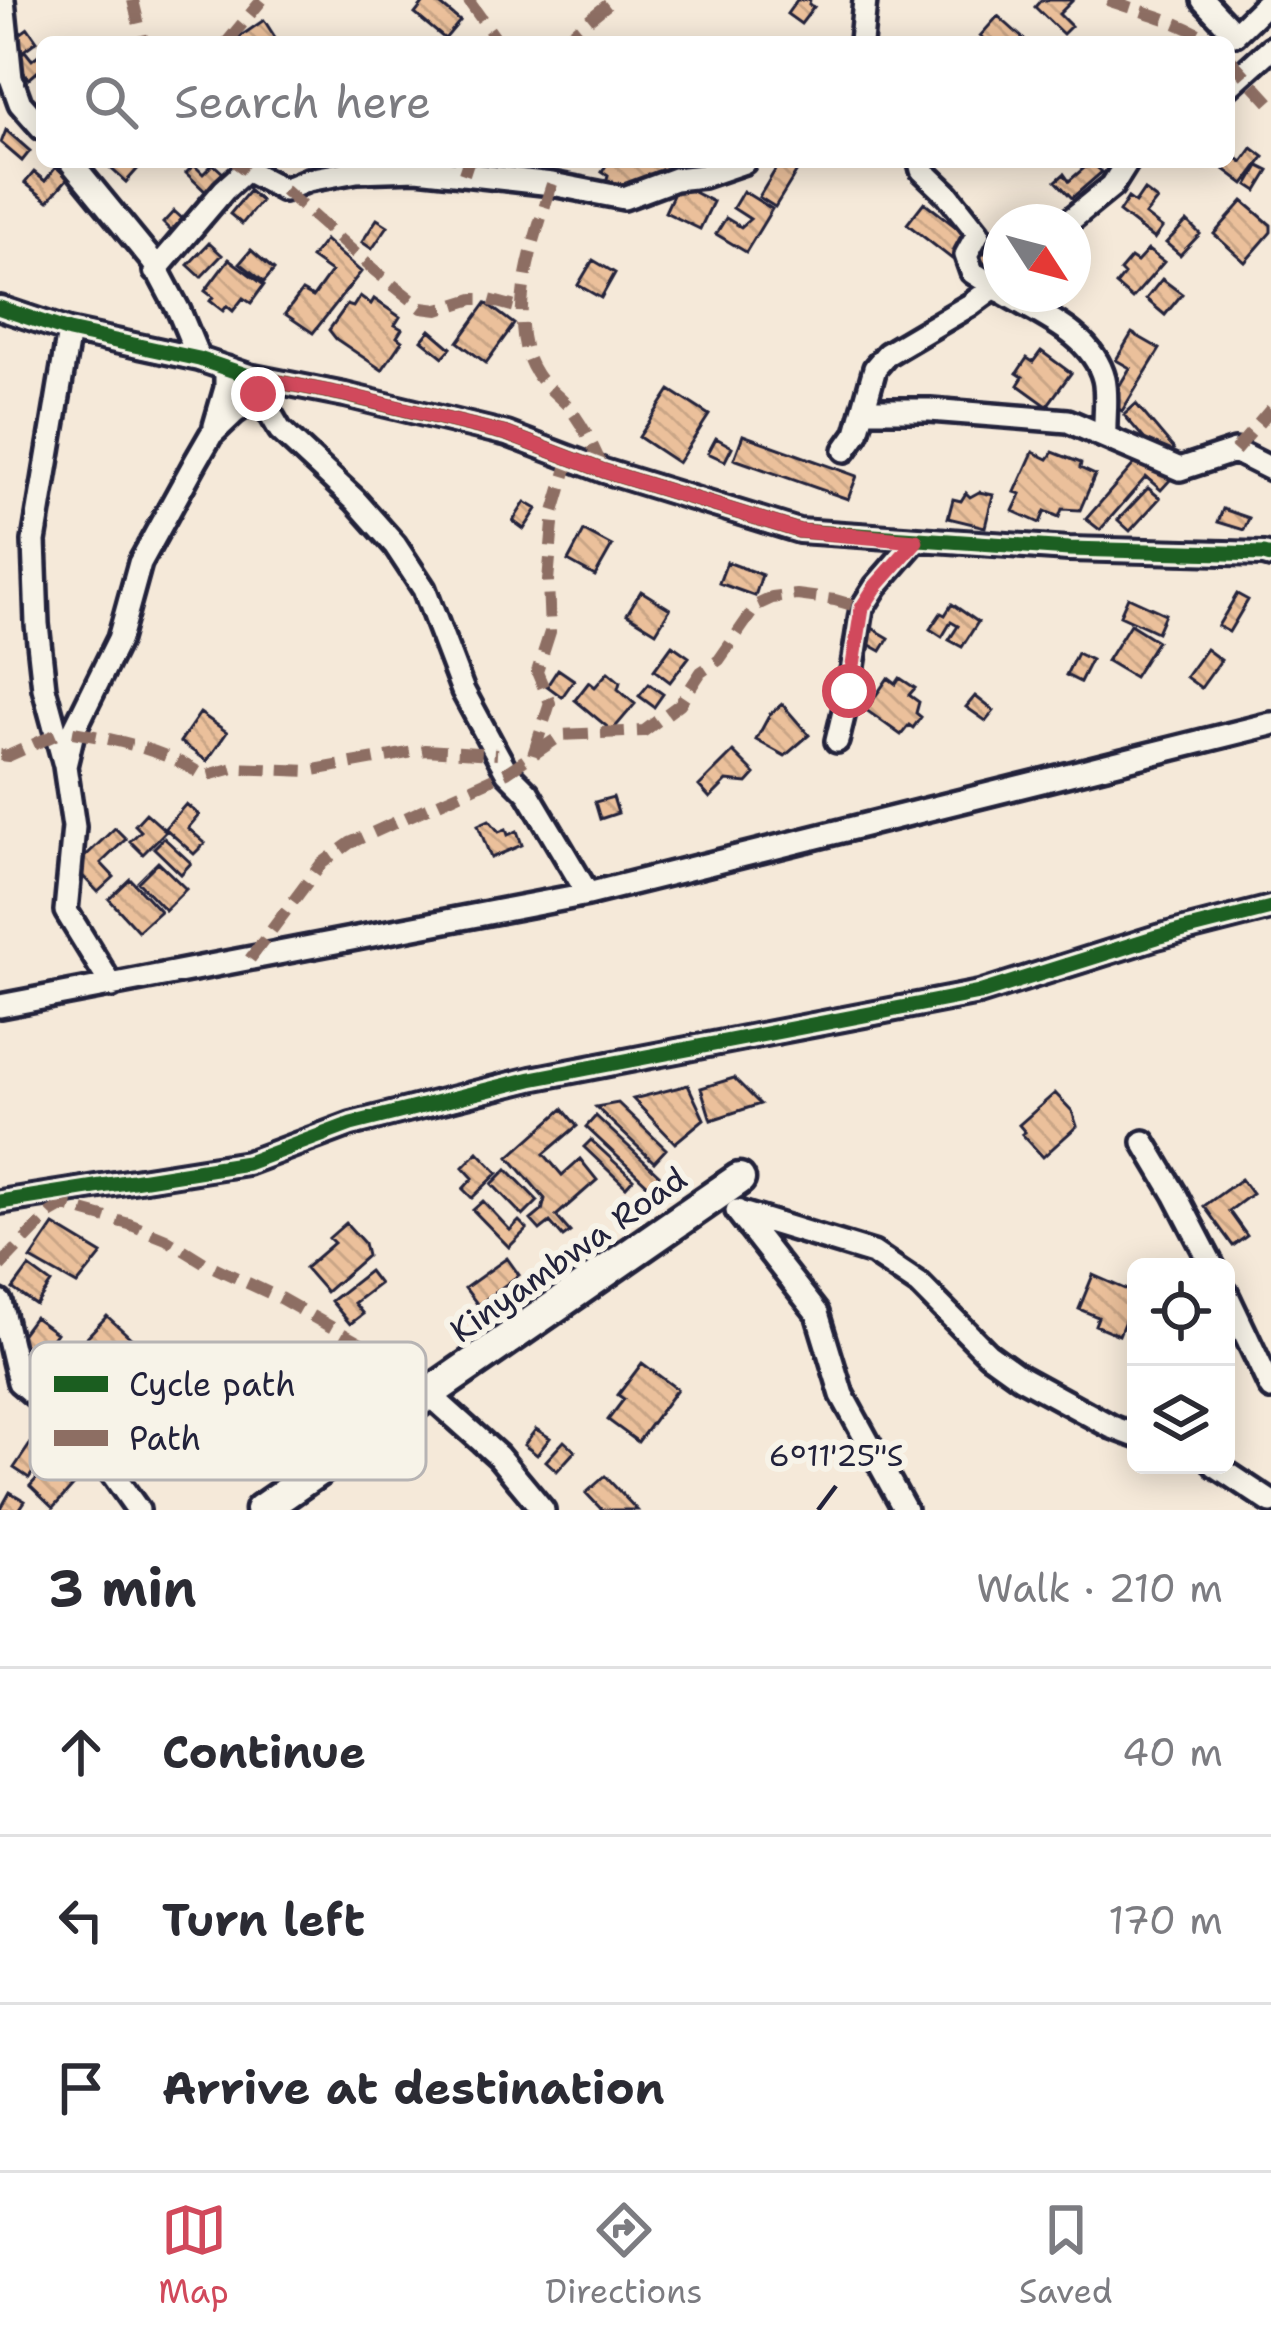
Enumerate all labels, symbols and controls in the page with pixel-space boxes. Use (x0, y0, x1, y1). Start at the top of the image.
search box (36, 36, 1235, 168)
icon: search (78, 69, 144, 135)
text: Search here (174, 72, 431, 132)
north arrow (983, 204, 1091, 312)
route end (231, 367, 285, 421)
route start (822, 664, 876, 718)
street label: Kinyambwa Road (441, 1156, 696, 1353)
map controls (1127, 1258, 1235, 1474)
button: locate (1127, 1258, 1235, 1366)
legend (30, 1342, 426, 1480)
text: Cycle path (129, 1362, 296, 1407)
button: layers (1127, 1366, 1235, 1474)
text: Path (129, 1416, 201, 1461)
text: 6°11'25"S (769, 1435, 903, 1476)
text: 3 min (48, 1554, 197, 1622)
text: Walk · 210 m (976, 1562, 1223, 1614)
icon: ahead (48, 1719, 114, 1785)
text: Continue (162, 1722, 366, 1782)
text: 40 m (1122, 1726, 1223, 1778)
icon: left (48, 1887, 114, 1953)
text: Turn left (162, 1890, 365, 1950)
text: 170 m (1108, 1894, 1223, 1946)
icon: arrive (48, 2055, 114, 2121)
text: Arrive at destination (162, 2058, 665, 2118)
tab: Map (158, 2197, 229, 2314)
tab: Directions (545, 2197, 703, 2314)
tab: Saved (1019, 2197, 1113, 2314)

